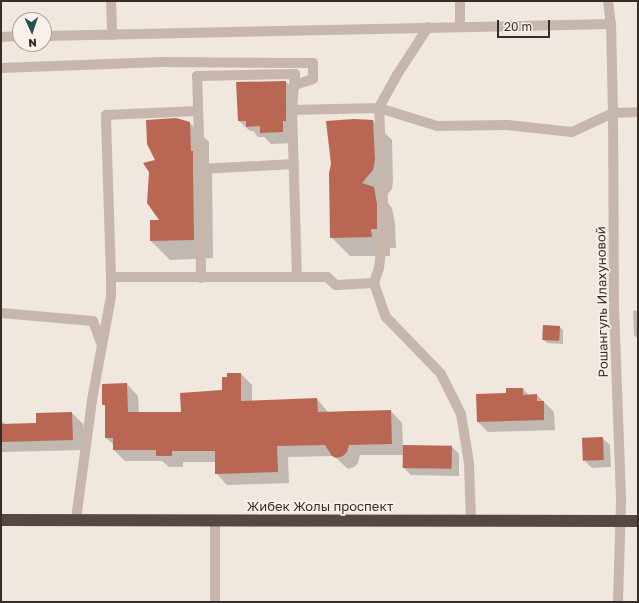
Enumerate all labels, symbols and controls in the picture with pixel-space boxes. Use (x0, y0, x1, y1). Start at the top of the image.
north arrow (12, 12, 52, 52)
scale bar (499, 12, 552, 38)
text: 20 m (504, 19, 532, 34)
text: N (28, 37, 37, 50)
street label: Рошангуль Илахуновой (593, 226, 611, 378)
street label: Жибек Жолы проспект (247, 498, 393, 514)

